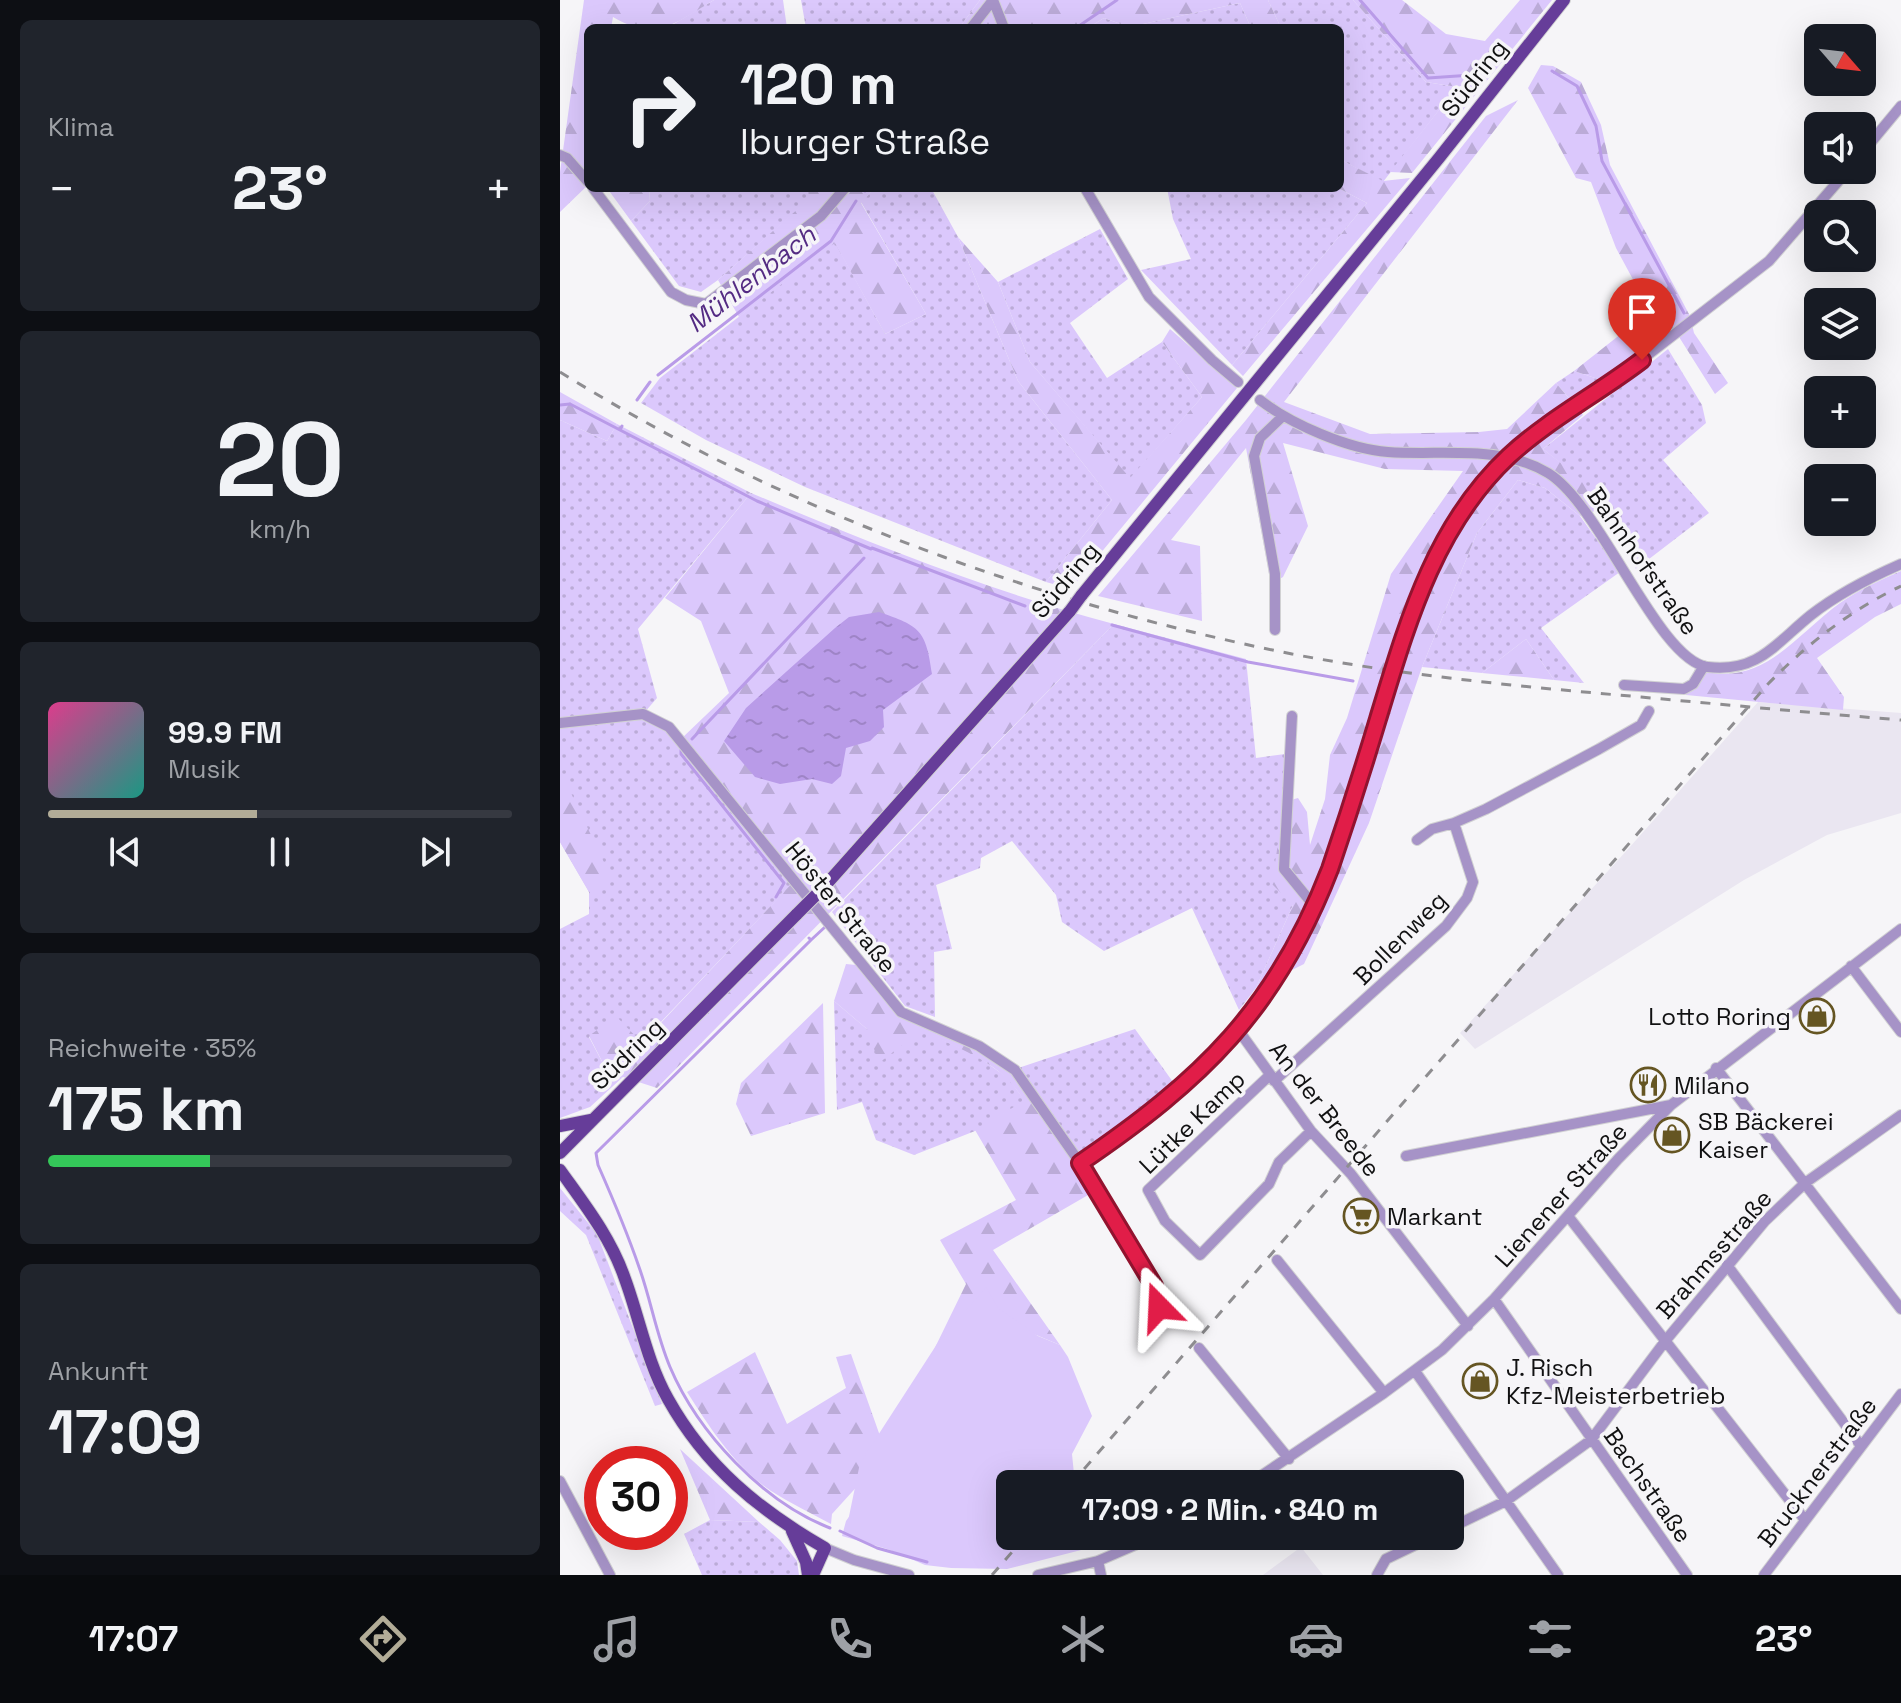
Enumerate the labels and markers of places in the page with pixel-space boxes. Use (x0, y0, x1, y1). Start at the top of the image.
pin (1608, 278, 1676, 360)
shop icon: Lotto Roring (1798, 997, 1836, 1035)
place label: Lotto Roring (1648, 1001, 1791, 1032)
restaurant icon: Milano (1629, 1066, 1667, 1104)
place label: Milano (1674, 1070, 1750, 1101)
place label: SB Bäckerei Kaiser (1698, 1106, 1834, 1165)
shop icon: SB Bäckerei Kaiser (1653, 1116, 1691, 1154)
supermarket icon: Markant (1342, 1197, 1380, 1235)
place label: Markant (1387, 1201, 1482, 1232)
place label: J. Risch Kfz-Meisterbetrieb (1506, 1352, 1725, 1411)
shop icon: J. Risch Kfz-Meisterbetrieb (1461, 1362, 1499, 1400)

